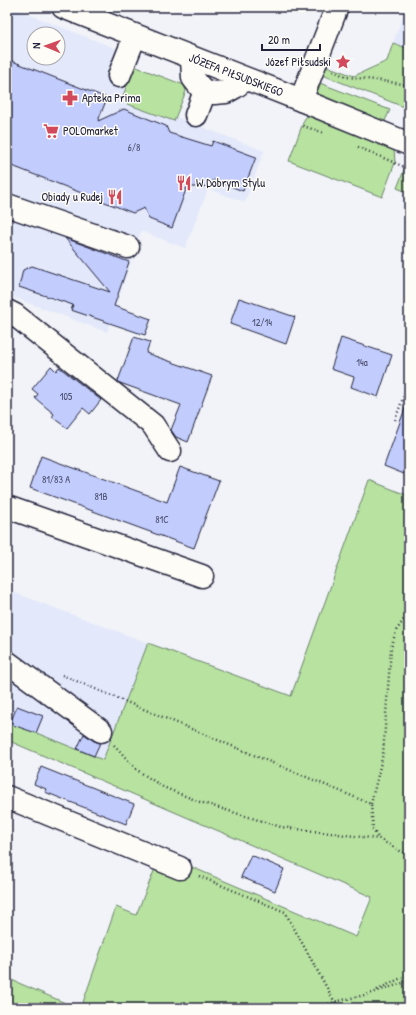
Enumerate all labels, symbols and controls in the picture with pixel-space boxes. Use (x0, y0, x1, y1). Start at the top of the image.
north arrow (26, 26, 66, 66)
scale bar (262, 26, 320, 52)
text: 20 m (268, 31, 290, 48)
text: N (29, 42, 43, 49)
street label: JÓZEFA PIŁSUDSKIEGO (187, 49, 286, 100)
place label: Józef Piłsudski (265, 53, 331, 70)
place icon: Józef Piłsudski (334, 53, 352, 71)
pharmacy icon: Apteka Prima (61, 89, 79, 107)
place label: Apteka Prima (82, 89, 141, 106)
supermarket icon: POLOmarket (42, 122, 60, 140)
place label: POLOmarket (63, 122, 119, 139)
house number: 6/8 (128, 141, 140, 154)
restaurant icon: W Dobrym Stylu (175, 174, 193, 192)
place label: W Dobrym Stylu (196, 174, 265, 191)
place label: Obiady u Rudej (41, 188, 103, 205)
restaurant icon: Obiady u Rudej (106, 188, 124, 206)
house number: 12/14 (252, 316, 272, 329)
house number: 14a (356, 356, 368, 369)
house number: 105 (60, 390, 73, 403)
house number: 81/83 A (42, 473, 70, 486)
house number: 81B (94, 490, 108, 503)
house number: 81C (155, 513, 169, 526)

